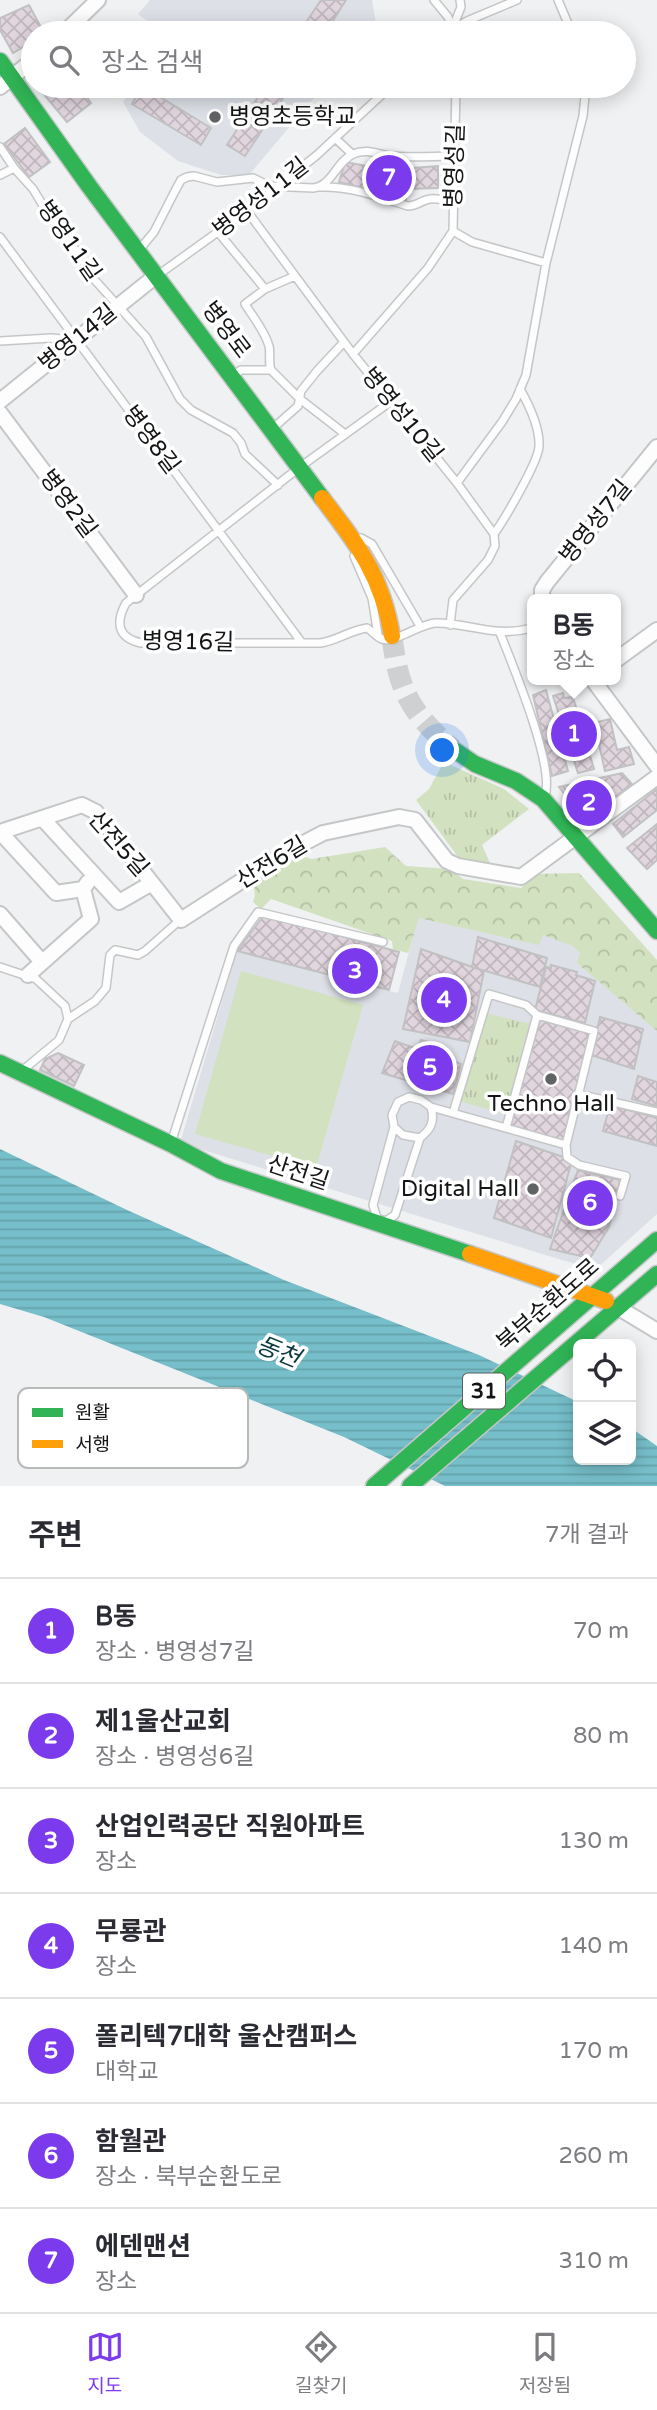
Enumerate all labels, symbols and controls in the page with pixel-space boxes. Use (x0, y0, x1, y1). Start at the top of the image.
search box (21, 21, 636, 98)
icon: search (45, 41, 83, 79)
text: 장소 검색 (101, 47, 203, 78)
place label: 병영초등학교 (229, 103, 356, 131)
marker: 병영초등학교 (207, 109, 223, 125)
street label: 병영성길 (440, 123, 470, 209)
street label: 병영성11길 (208, 152, 314, 244)
pin: 7 (366, 152, 412, 204)
street label: 병영11길 (31, 195, 107, 287)
street label: 병영로 (196, 296, 256, 364)
street label: 병영14길 (33, 298, 123, 378)
street label: 병영성10길 (355, 362, 449, 468)
street label: 병영8길 (116, 400, 186, 480)
street label: 병영2길 (33, 464, 103, 544)
street label: 병영성7길 (554, 475, 638, 569)
popup (527, 594, 621, 685)
text: B동 (553, 610, 595, 641)
street label: 병영16길 (142, 627, 234, 657)
text: 장소 (553, 647, 595, 675)
pin: 1 (551, 708, 597, 760)
your location (425, 733, 459, 767)
pin: 2 (566, 777, 612, 829)
street label: 산전5길 (82, 805, 154, 883)
street label: 산전6길 (231, 831, 313, 895)
pin: 3 (332, 945, 378, 997)
pin: 4 (421, 974, 467, 1026)
pin: 5 (407, 1042, 453, 1094)
marker: Techno Hall (543, 1071, 559, 1087)
place label: Techno Hall (487, 1090, 615, 1118)
street label: 산전길 (263, 1150, 333, 1196)
place label: Digital Hall (401, 1175, 519, 1203)
pin: 6 (567, 1177, 613, 1229)
marker: Digital Hall (525, 1181, 541, 1197)
street label: 북부순환도로 (491, 1253, 605, 1357)
water label: 동천 (252, 1330, 307, 1375)
map controls (573, 1339, 636, 1465)
button: locate (573, 1339, 636, 1402)
road number: 31 (463, 1374, 505, 1408)
legend (18, 1388, 248, 1468)
text: 원활 (75, 1402, 110, 1424)
button: layers (573, 1402, 636, 1465)
text: 서행 (75, 1434, 110, 1456)
text: 주변 (28, 1517, 83, 1554)
text: 7개 결과 (545, 1521, 629, 1549)
text: B동 (95, 1601, 137, 1632)
text: 1 (44, 1617, 58, 1645)
text: 70 m (573, 1617, 629, 1645)
text: 장소 · 병영성7길 (95, 1638, 254, 1666)
text: 제1울산교회 (95, 1706, 231, 1737)
text: 2 (44, 1722, 58, 1750)
text: 80 m (573, 1722, 629, 1750)
text: 장소 · 병영성6길 (95, 1743, 254, 1771)
text: 산업인력공단 직원아파트 (95, 1811, 365, 1842)
text: 3 (44, 1827, 58, 1855)
text: 130 m (559, 1827, 629, 1855)
text: 장소 (95, 1848, 137, 1876)
text: 무룡관 (95, 1916, 167, 1947)
text: 4 (44, 1932, 58, 1960)
text: 140 m (559, 1932, 629, 1960)
text: 장소 (95, 1953, 137, 1981)
text: 폴리텍7대학 울산캠퍼스 (95, 2021, 357, 2052)
text: 5 (44, 2037, 58, 2065)
text: 170 m (559, 2037, 629, 2065)
text: 대학교 (95, 2058, 158, 2086)
text: 함월관 (95, 2126, 167, 2157)
text: 6 (44, 2142, 58, 2170)
text: 260 m (559, 2142, 629, 2170)
text: 장소 · 북부순환도로 (95, 2163, 282, 2191)
text: 에덴맨션 (95, 2231, 191, 2262)
text: 7 (44, 2247, 58, 2275)
text: 310 m (559, 2247, 629, 2275)
text: 장소 (95, 2268, 137, 2296)
tab: 지도 (86, 2328, 124, 2397)
tab: 길찾기 (295, 2328, 347, 2397)
tab: 저장됨 (519, 2328, 571, 2397)

